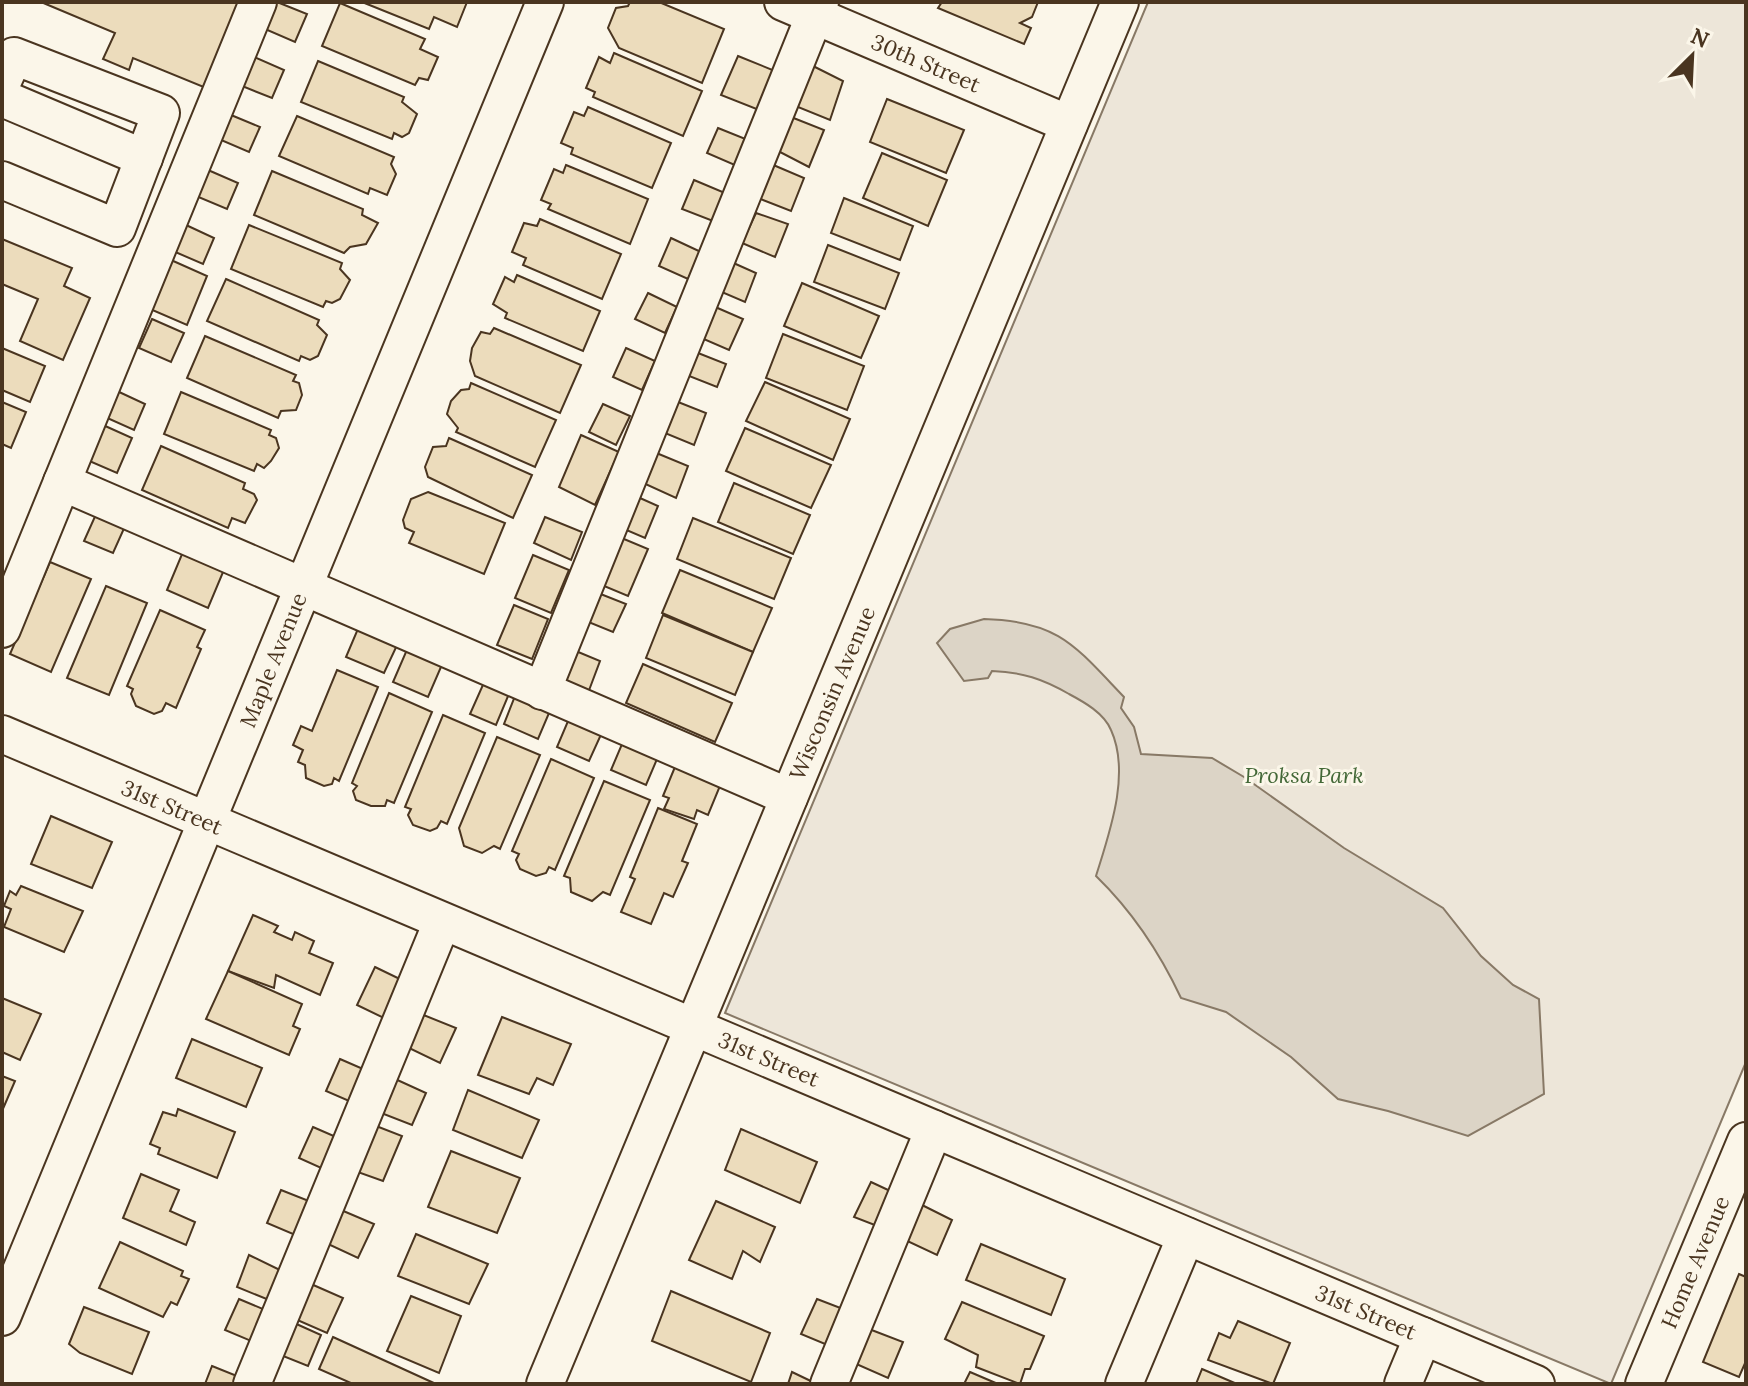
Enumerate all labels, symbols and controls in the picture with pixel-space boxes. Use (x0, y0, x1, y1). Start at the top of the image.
north arrow (1652, 16, 1732, 96)
text: N (1687, 21, 1714, 54)
street label: 30th Street (867, 27, 985, 99)
street label: Maple Avenue (233, 588, 313, 732)
street label: Wisconsin Avenue (783, 602, 881, 784)
park label: Proksa Park (1244, 761, 1364, 789)
street label: 31st Street (117, 773, 227, 841)
street label: 31st Street (714, 1025, 824, 1093)
street label: Home Avenue (1654, 1191, 1736, 1333)
street label: 31st Street (1311, 1278, 1421, 1346)

